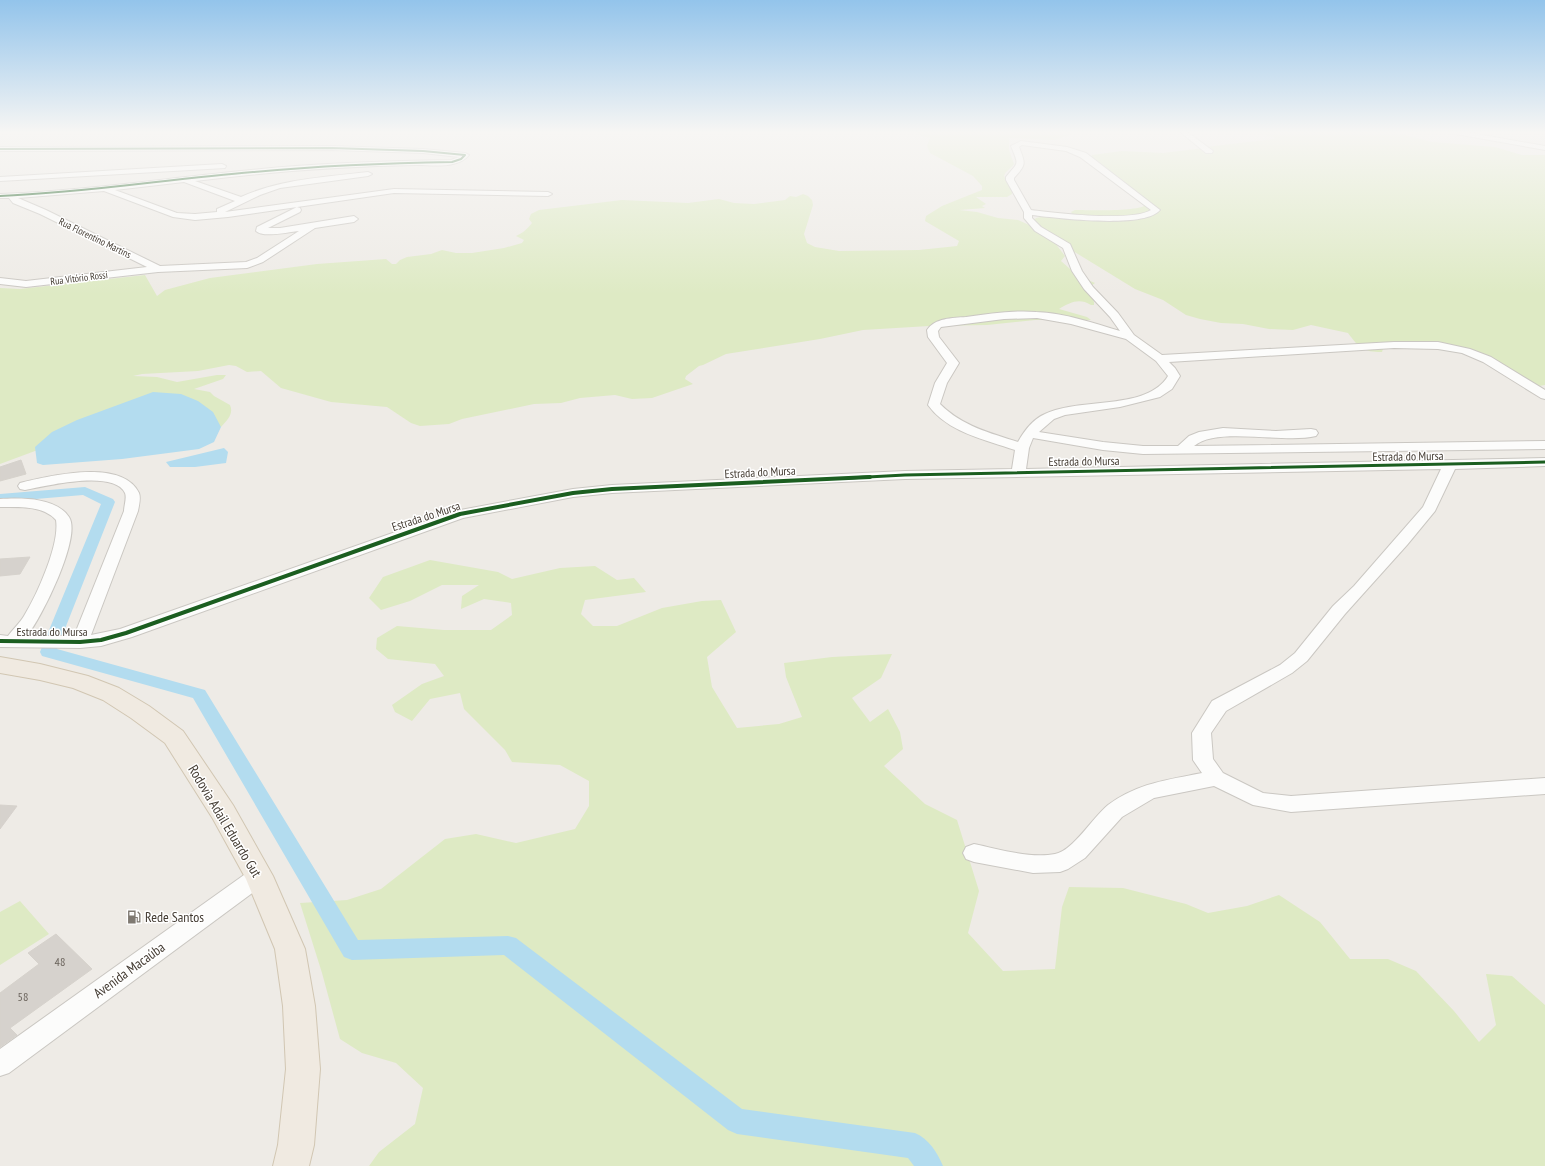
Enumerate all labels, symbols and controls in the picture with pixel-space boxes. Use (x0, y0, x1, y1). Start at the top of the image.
street label: Rua Florentino Martins (57, 215, 134, 261)
street label: Rua Vitório Rossi (50, 268, 108, 288)
street label: Estrada do Mursa (1372, 448, 1444, 464)
street label: Estrada do Mursa (1048, 453, 1120, 469)
street label: Estrada do Mursa (724, 463, 796, 481)
street label: Estrada do Mursa (390, 498, 462, 534)
street label: Estrada do Mursa (16, 624, 88, 639)
street label: Rodovia Adail Eduardo Gut (184, 762, 266, 881)
place label: Rede Santos (145, 908, 204, 926)
fuel station icon: Rede Santos (126, 909, 142, 925)
street label: Avenida Macaúba (90, 938, 168, 1002)
house number: 48 (55, 954, 65, 969)
house number: 58 (18, 989, 28, 1004)

